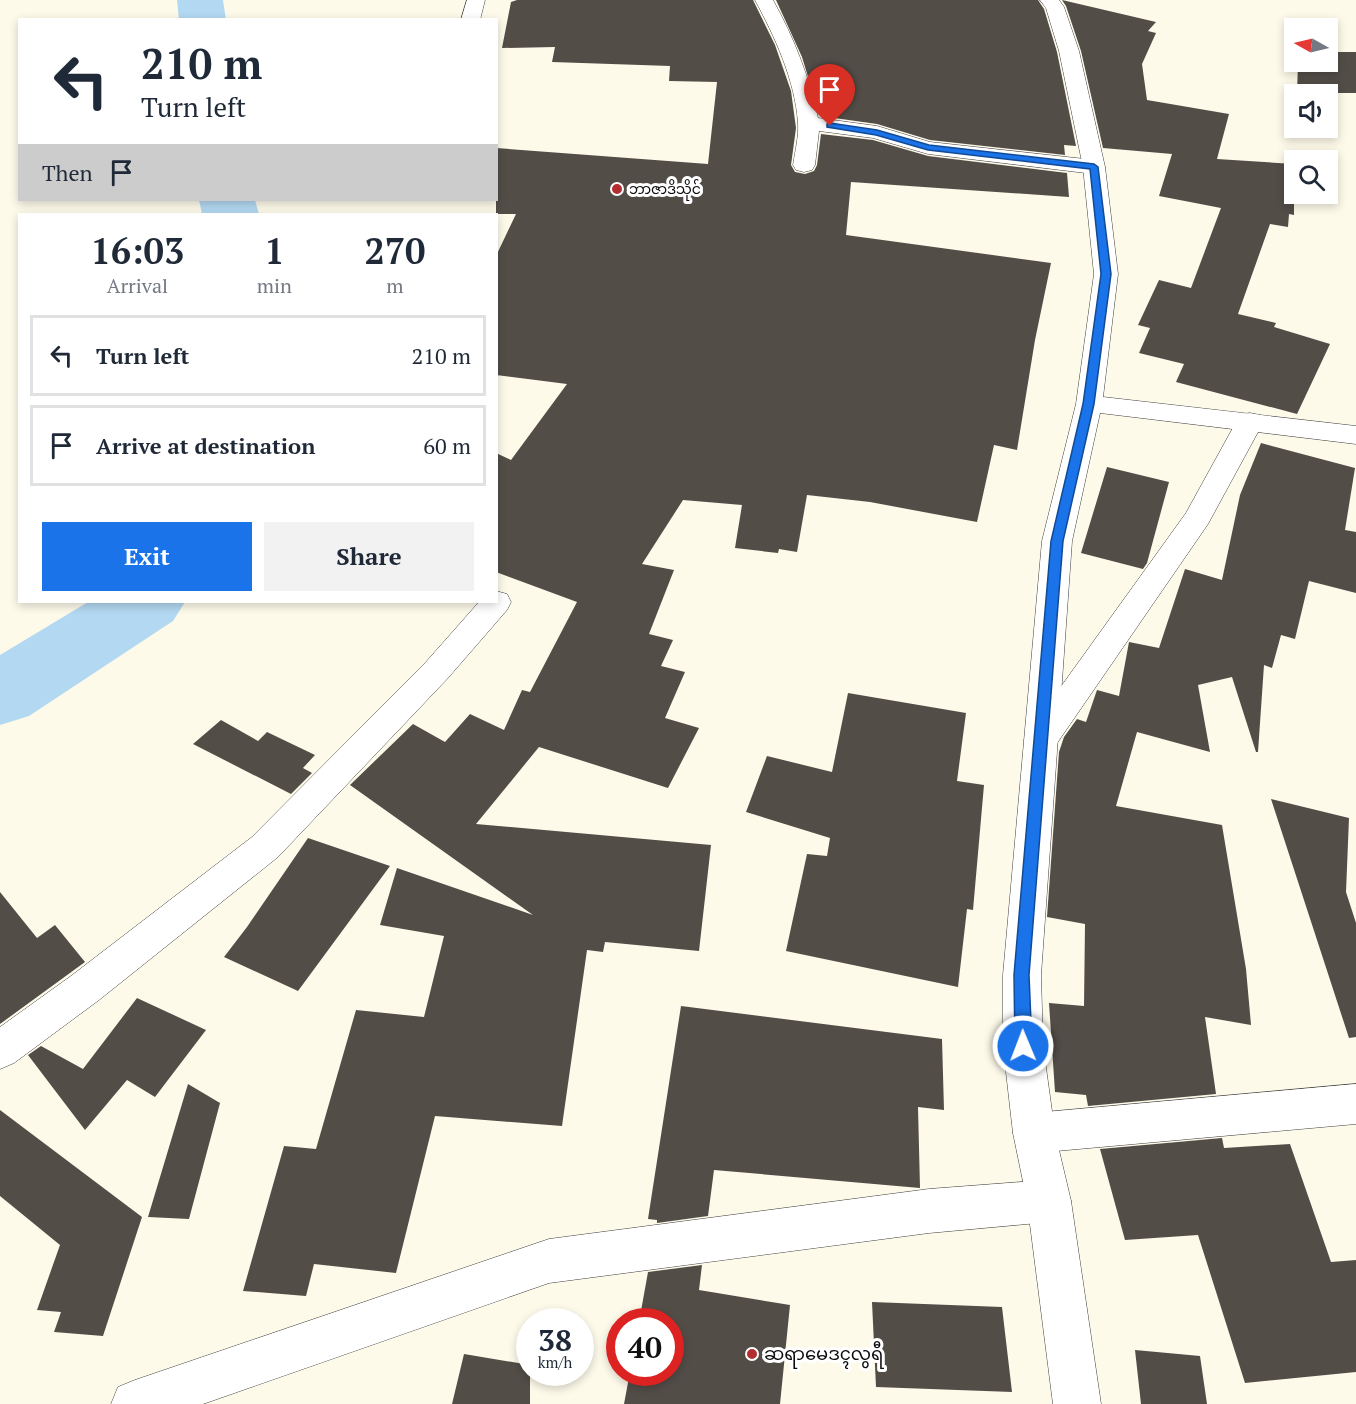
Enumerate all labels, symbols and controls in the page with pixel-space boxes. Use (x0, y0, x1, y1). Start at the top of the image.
north arrow (1284, 18, 1338, 72)
map controls (1284, 18, 1338, 204)
text: 210 m (141, 35, 262, 91)
icon: left (42, 42, 120, 120)
pin (804, 64, 855, 126)
icon: arrive (813, 73, 846, 106)
button: sound (1284, 84, 1338, 138)
text: Turn left (141, 89, 246, 125)
button: search (1284, 150, 1338, 204)
icon: arrive (105, 156, 138, 189)
text: Then (42, 158, 93, 187)
place label: ဘာဇာဒိသိုင် (629, 179, 701, 201)
marker: ဘာဇာဒိသိုင် (610, 182, 624, 196)
text: 16:03 (91, 227, 184, 274)
text: 1 (264, 227, 285, 274)
text: 270 (364, 227, 425, 274)
text: Arrival (107, 272, 168, 299)
text: min (257, 272, 292, 299)
text: m (386, 272, 404, 299)
icon: left (45, 339, 78, 372)
text: Turn left (96, 341, 189, 370)
text: 210 m (411, 341, 471, 370)
icon: arrive (45, 429, 78, 462)
text: Arrive at destination (96, 431, 315, 460)
text: 60 m (423, 431, 471, 460)
button: Exit (42, 522, 252, 591)
button: Share (264, 522, 474, 591)
position arrow (991, 1014, 1055, 1078)
speed limit sign: 40 (606, 1308, 684, 1386)
text: 38 (538, 1320, 572, 1360)
place label: ဆရာမေဒၚလွရီ (764, 1340, 884, 1369)
marker: ဆရာမေဒၚလွရီ (745, 1347, 759, 1361)
text: km/h (538, 1352, 572, 1372)

